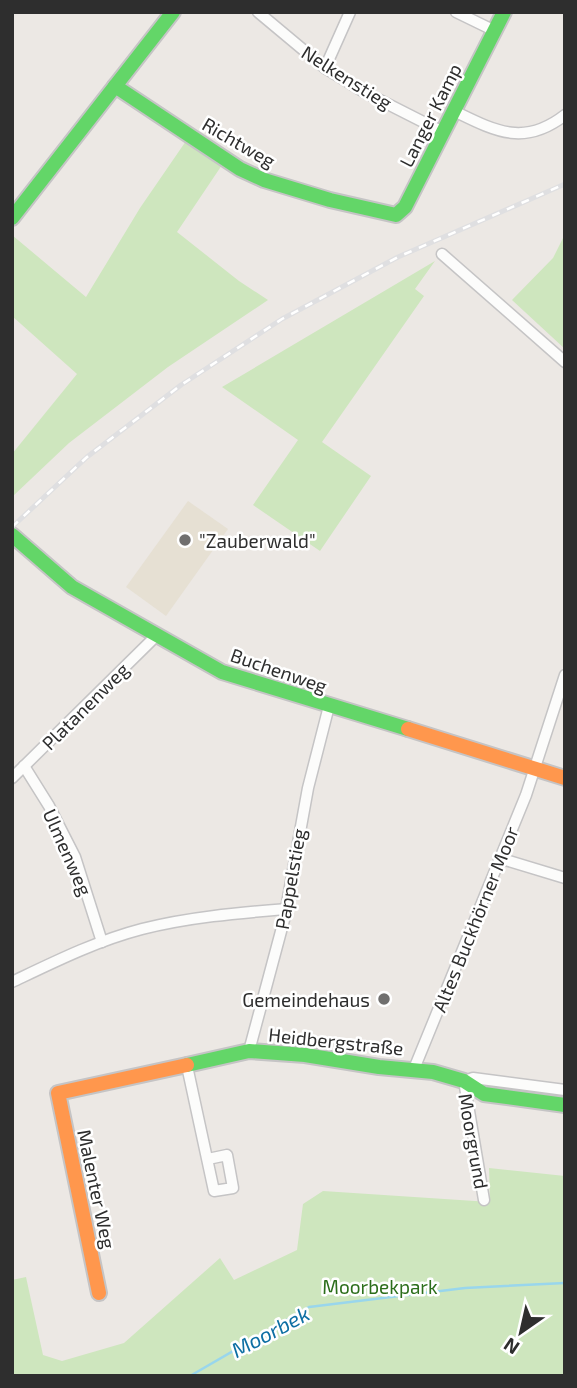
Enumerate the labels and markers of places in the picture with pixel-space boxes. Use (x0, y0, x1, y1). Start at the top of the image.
place label: "Zauberwald" (199, 529, 316, 552)
marker: "Zauberwald" (177, 532, 193, 548)
place label: Gemeindehaus (242, 988, 370, 1011)
marker: Gemeindehaus (376, 991, 392, 1007)

